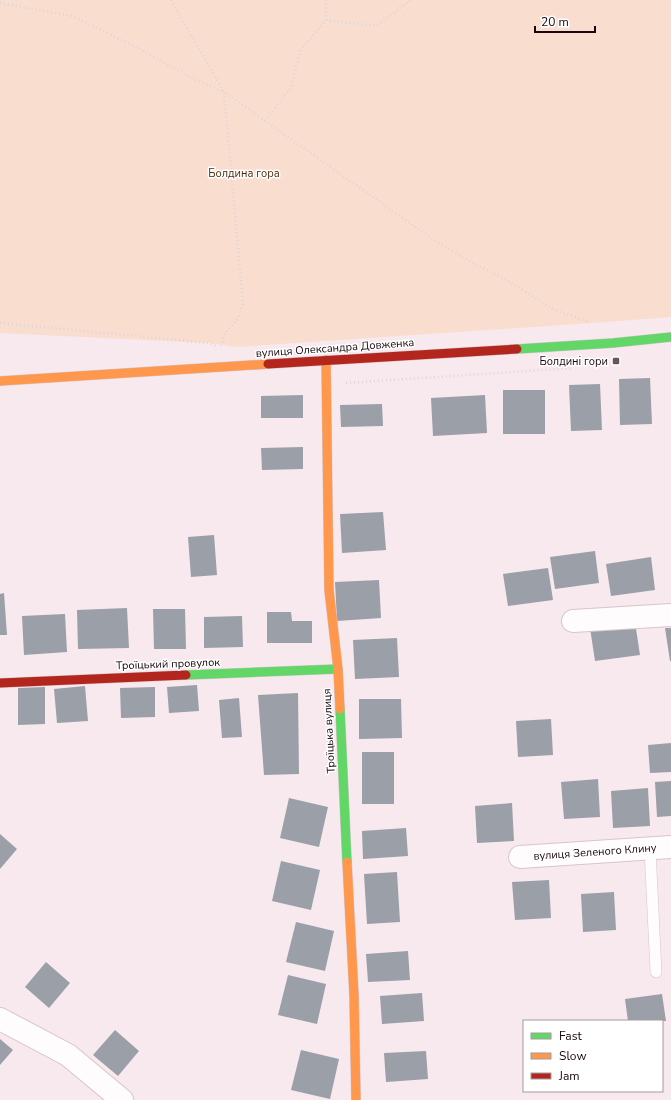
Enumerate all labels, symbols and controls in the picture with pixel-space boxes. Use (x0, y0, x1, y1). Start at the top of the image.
scale bar (535, 8, 595, 34)
text: 20 m (541, 14, 569, 30)
park label: Болдина гора (208, 166, 280, 181)
street label: вулиця Олександра Довженка (255, 335, 415, 361)
place label: Болдині гори (539, 354, 608, 369)
marker: Болдині гори (611, 356, 621, 366)
street label: Троїцький провулок (116, 655, 220, 673)
street label: Троїцька вулиця (319, 688, 339, 774)
street label: вулиця Зеленого Клину (533, 840, 657, 864)
legend (523, 1020, 663, 1092)
text: Fast (559, 1028, 582, 1044)
text: Slow (559, 1048, 587, 1064)
text: Jam (558, 1068, 580, 1084)

